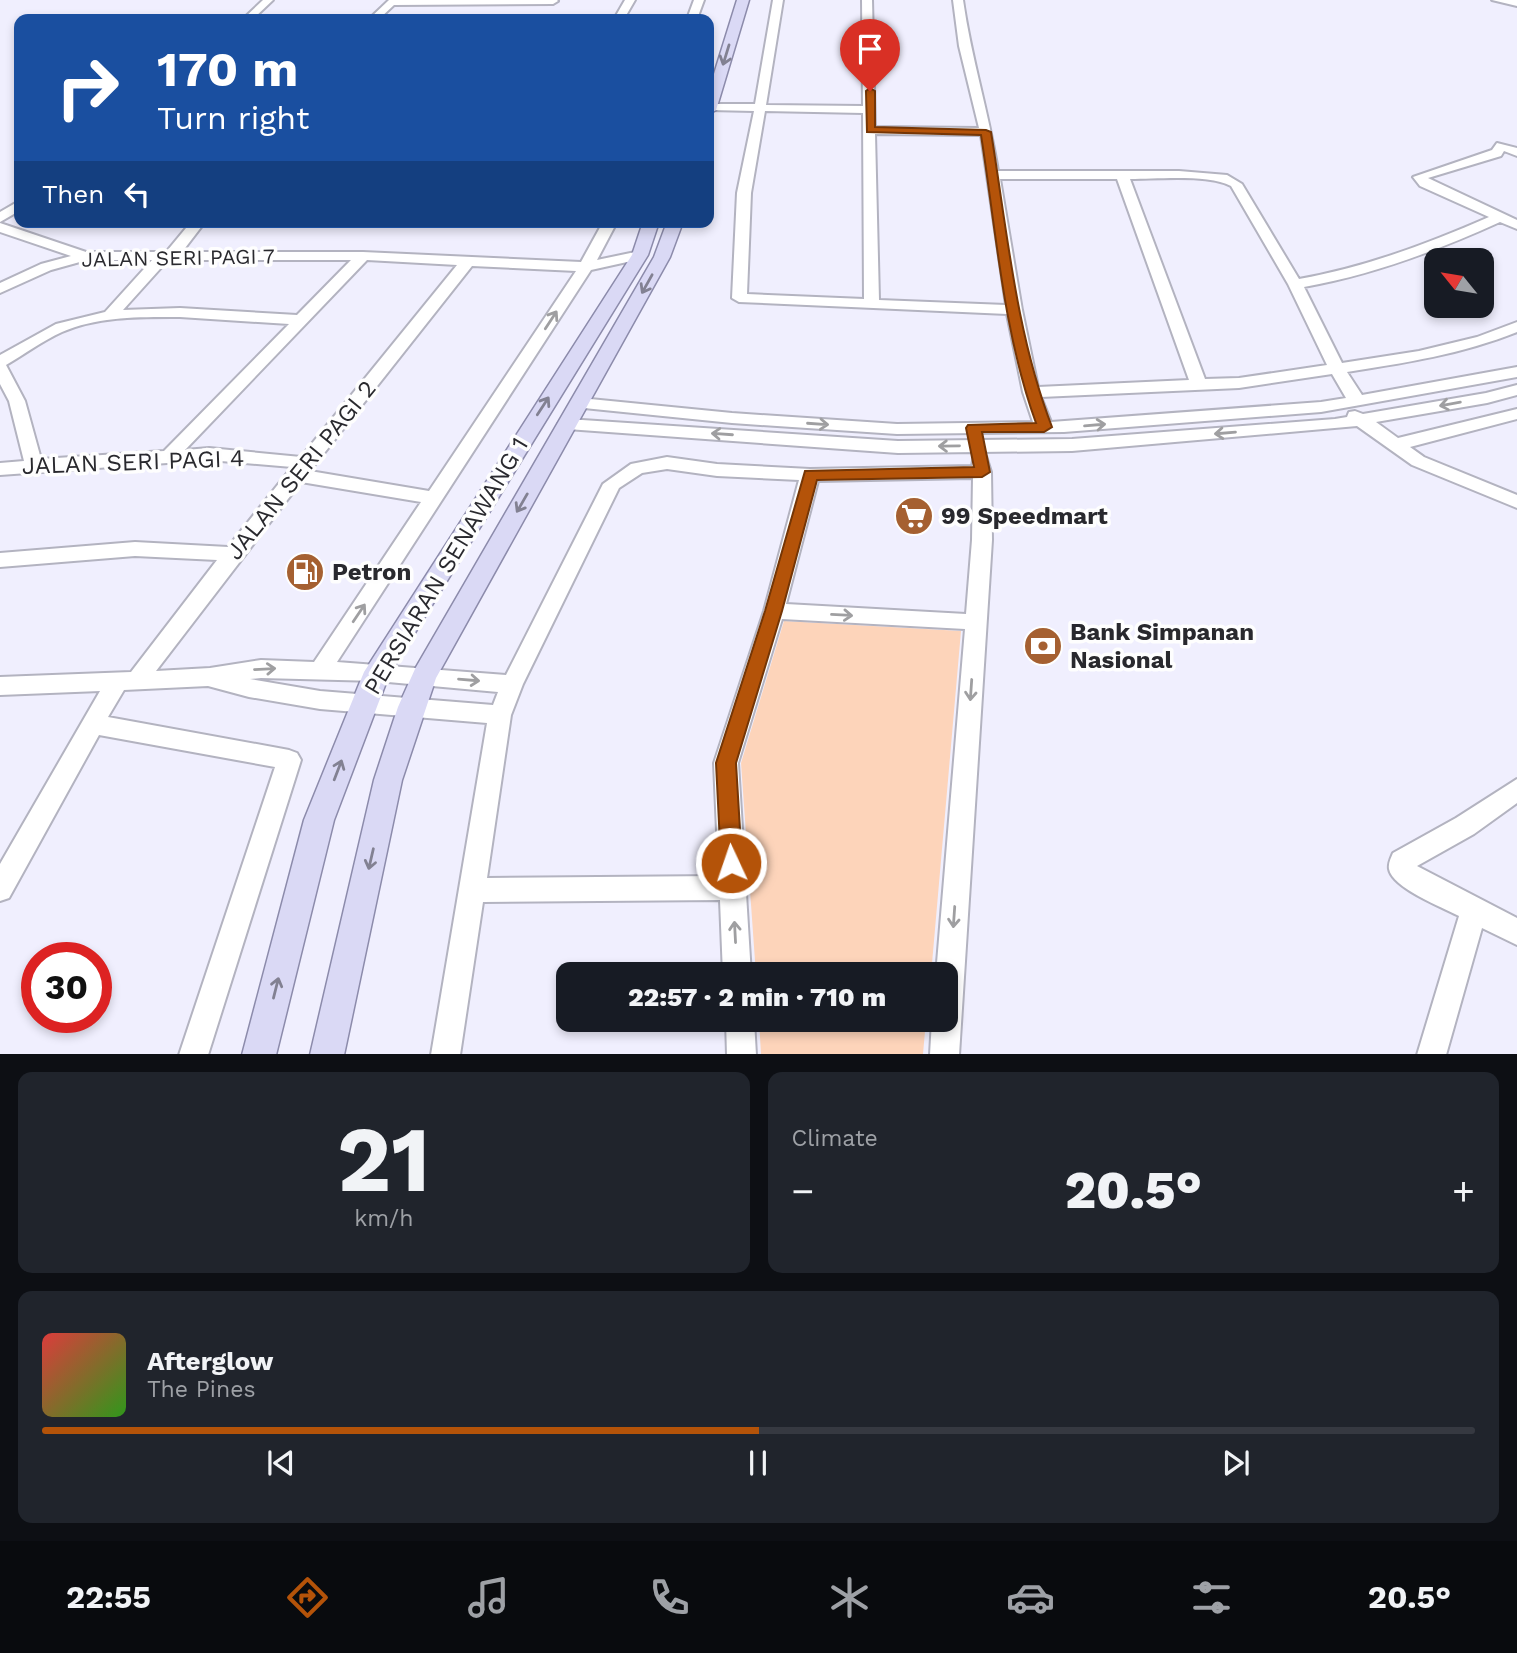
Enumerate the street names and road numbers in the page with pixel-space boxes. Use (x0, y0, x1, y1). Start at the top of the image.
street label: JALAN SERI PAGI 7 (81, 243, 275, 272)
street label: JALAN SERI PAGI 2 (220, 375, 382, 565)
street label: PERSIARAN SENAWANG 1 (358, 432, 534, 700)
street label: JALAN SERI PAGI 4 (21, 444, 245, 480)

